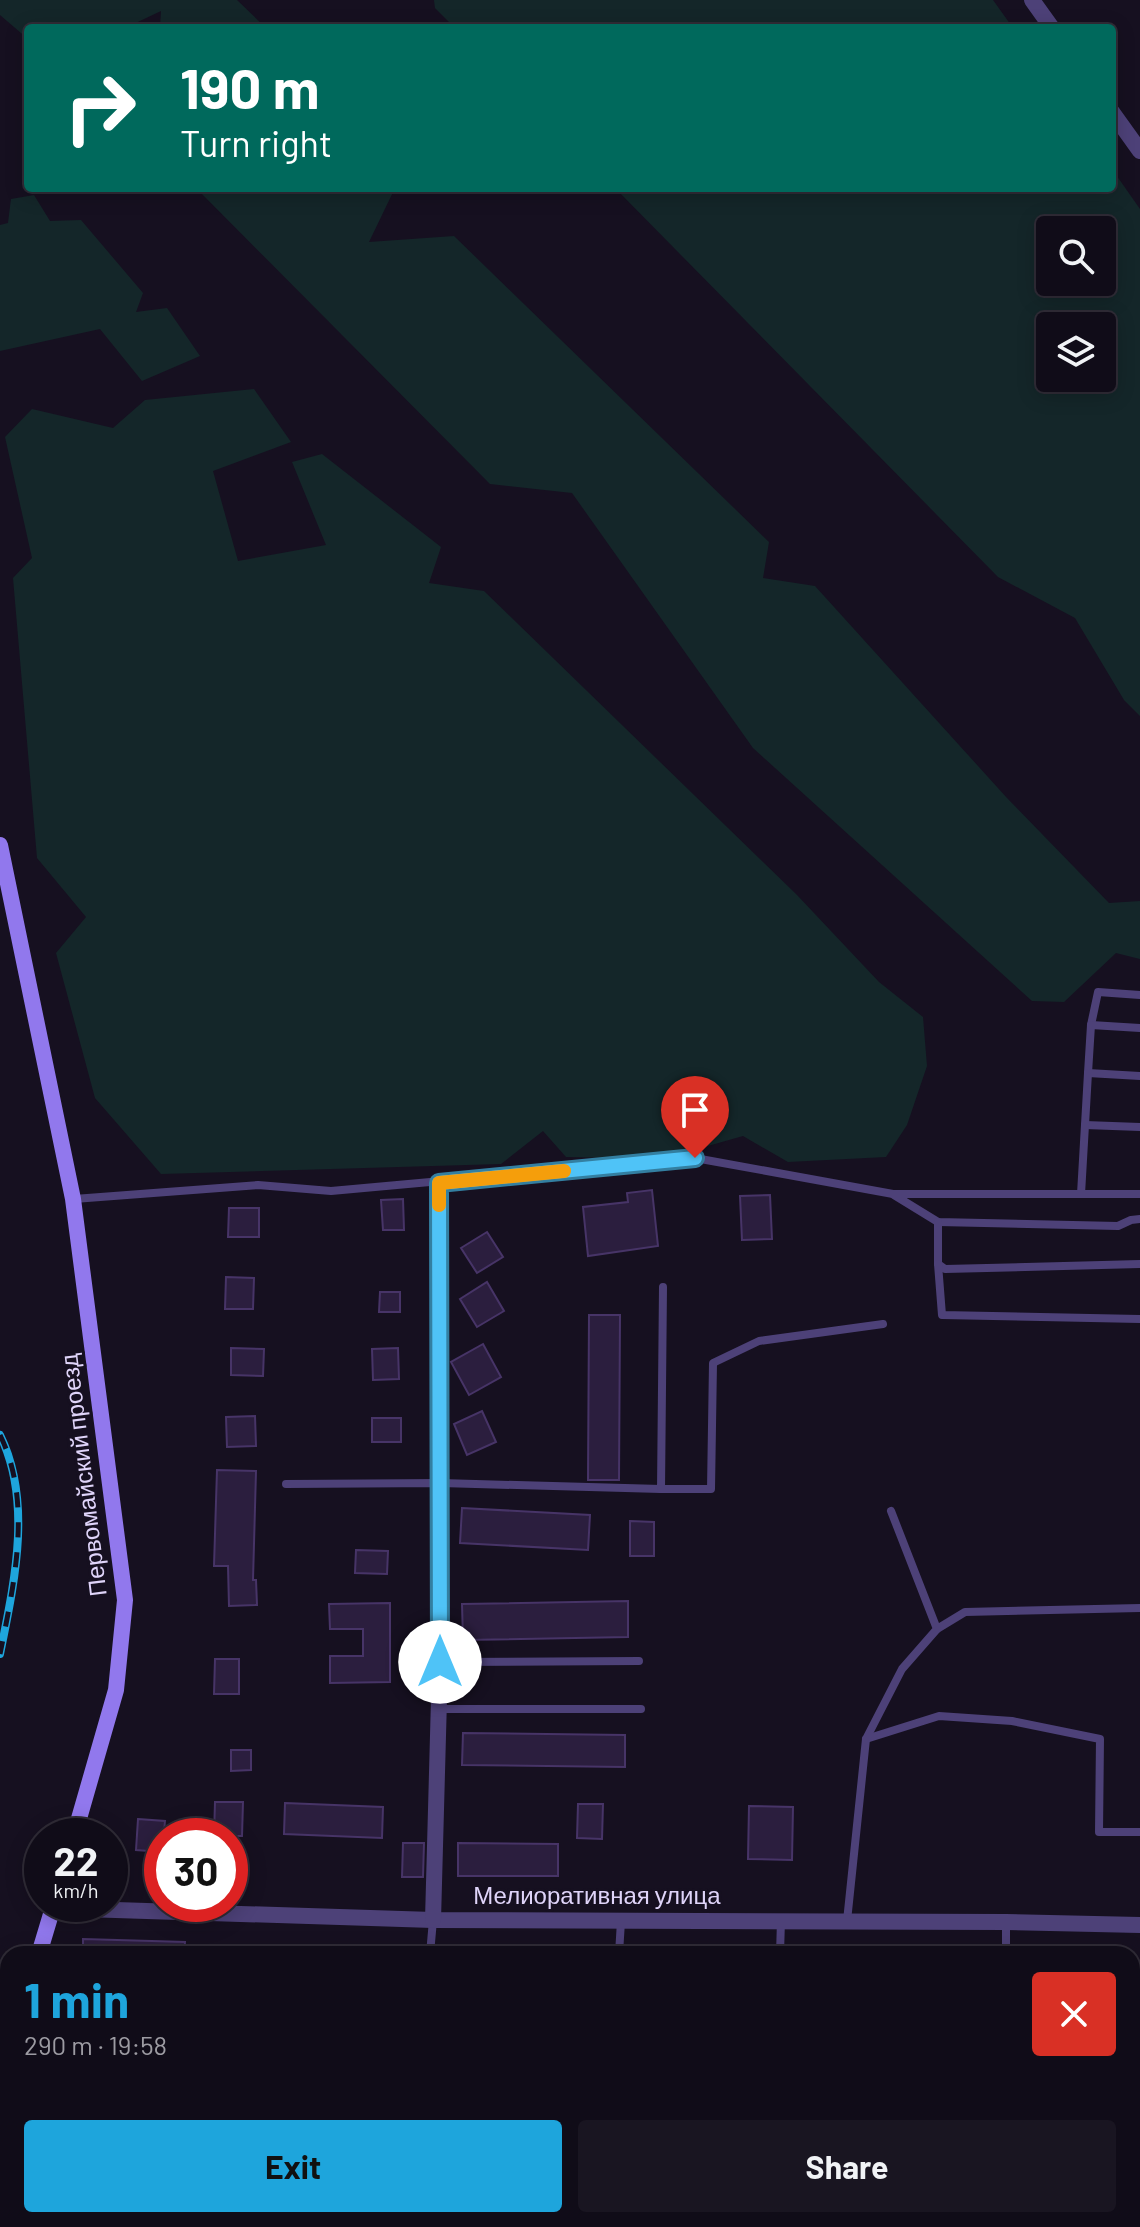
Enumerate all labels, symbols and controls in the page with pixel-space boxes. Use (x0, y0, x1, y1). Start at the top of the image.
text: 190 m (180, 53, 319, 120)
icon: right (48, 56, 152, 160)
text: Turn right (180, 121, 332, 164)
map controls (1036, 216, 1116, 392)
button: search (1036, 216, 1116, 296)
button: layers (1036, 312, 1116, 392)
pin (661, 1076, 729, 1158)
icon: arrive (673, 1088, 717, 1132)
street label: Первомайский проезд (53, 1352, 112, 1598)
position arrow (398, 1620, 482, 1704)
speed limit sign: 30 (144, 1818, 248, 1922)
text: 22 (54, 1836, 98, 1884)
text: km/h (53, 1878, 99, 1902)
street label: Мелиоративная улица (473, 1880, 721, 1909)
text: 1 min (24, 1970, 129, 2028)
button: close (1032, 1972, 1116, 2056)
text: 290 m · 19:58 (24, 2029, 167, 2060)
button: Exit (24, 2120, 562, 2212)
button: Share (578, 2120, 1116, 2212)

